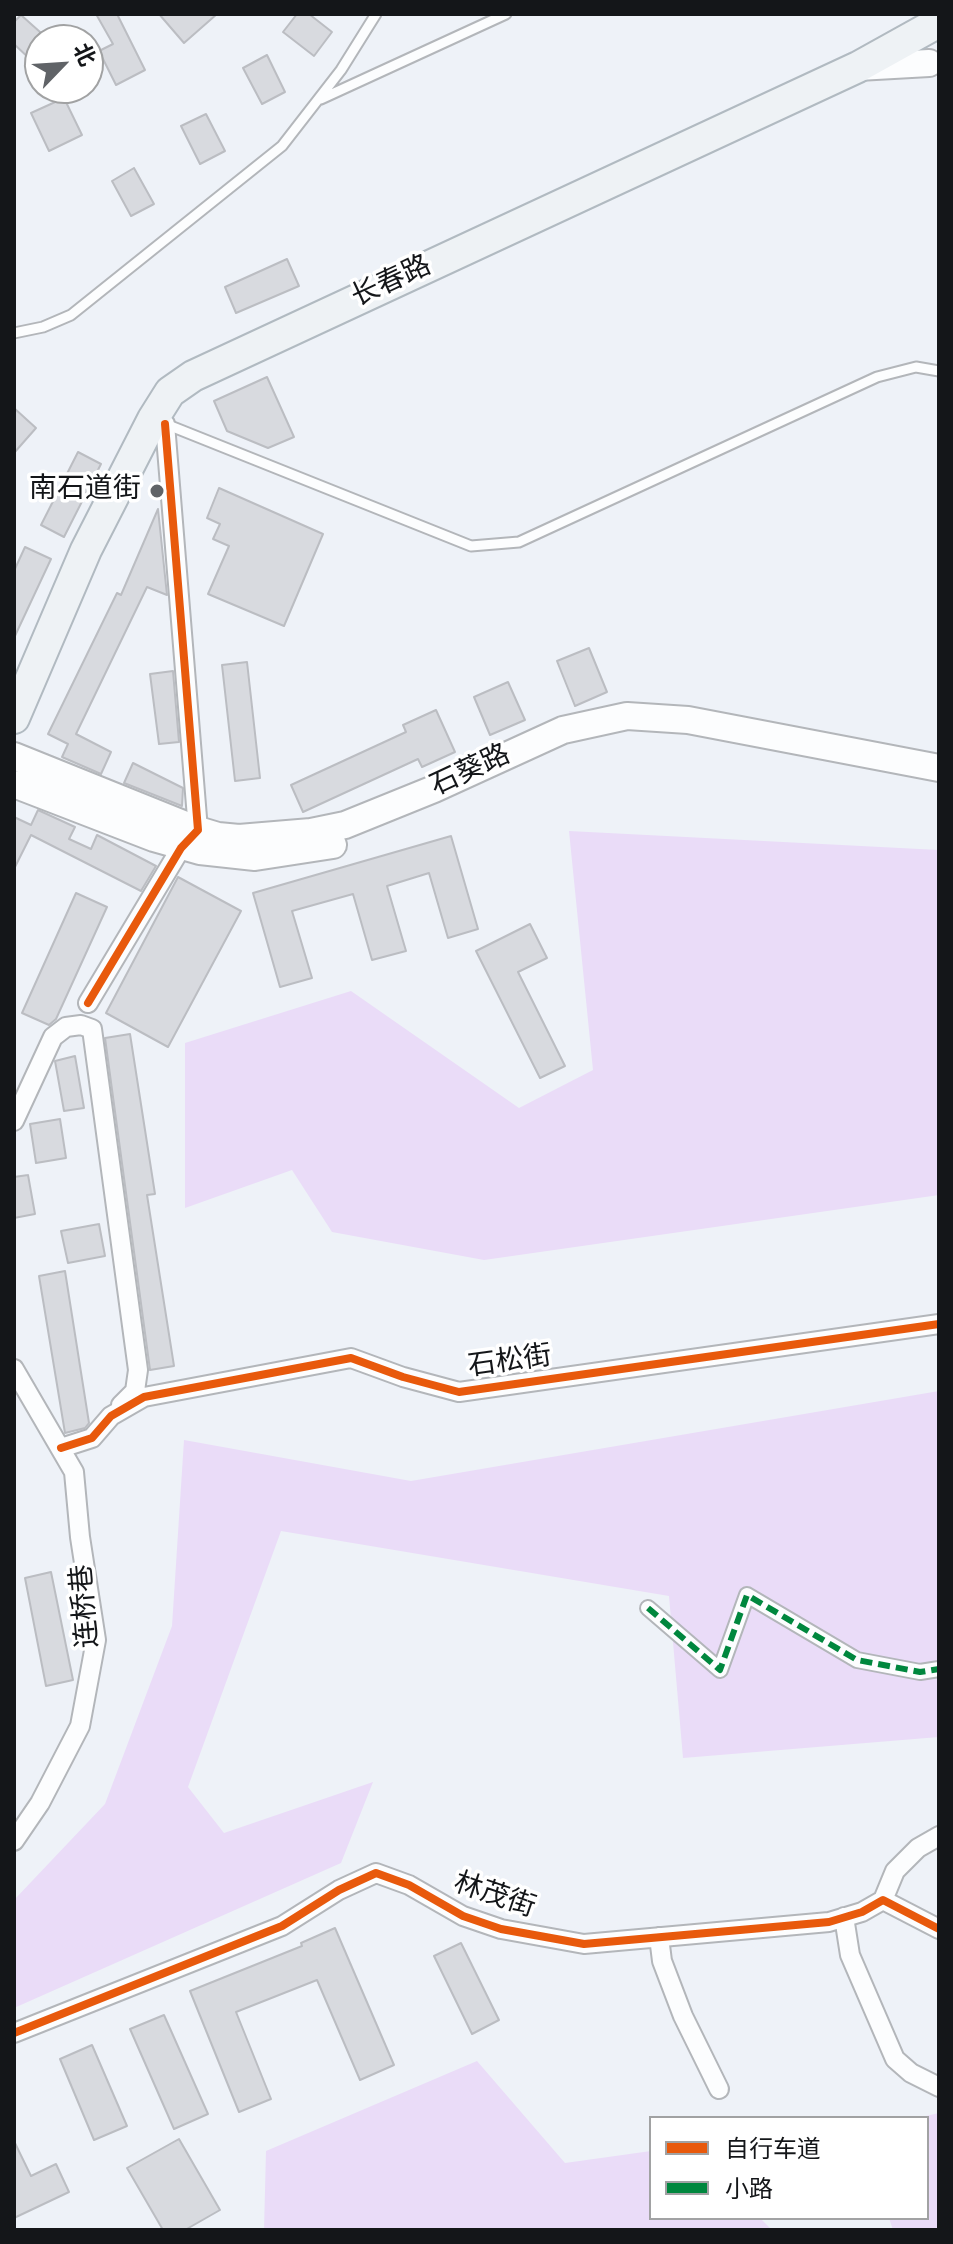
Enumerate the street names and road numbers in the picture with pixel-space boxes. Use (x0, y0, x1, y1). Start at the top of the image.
street label: 长春路 (347, 250, 437, 316)
street label: 石葵路 (426, 739, 516, 805)
street label: 石松街 (466, 1341, 554, 1385)
street label: 连桥巷 (67, 1563, 107, 1649)
street label: 林茂街 (449, 1867, 539, 1927)

